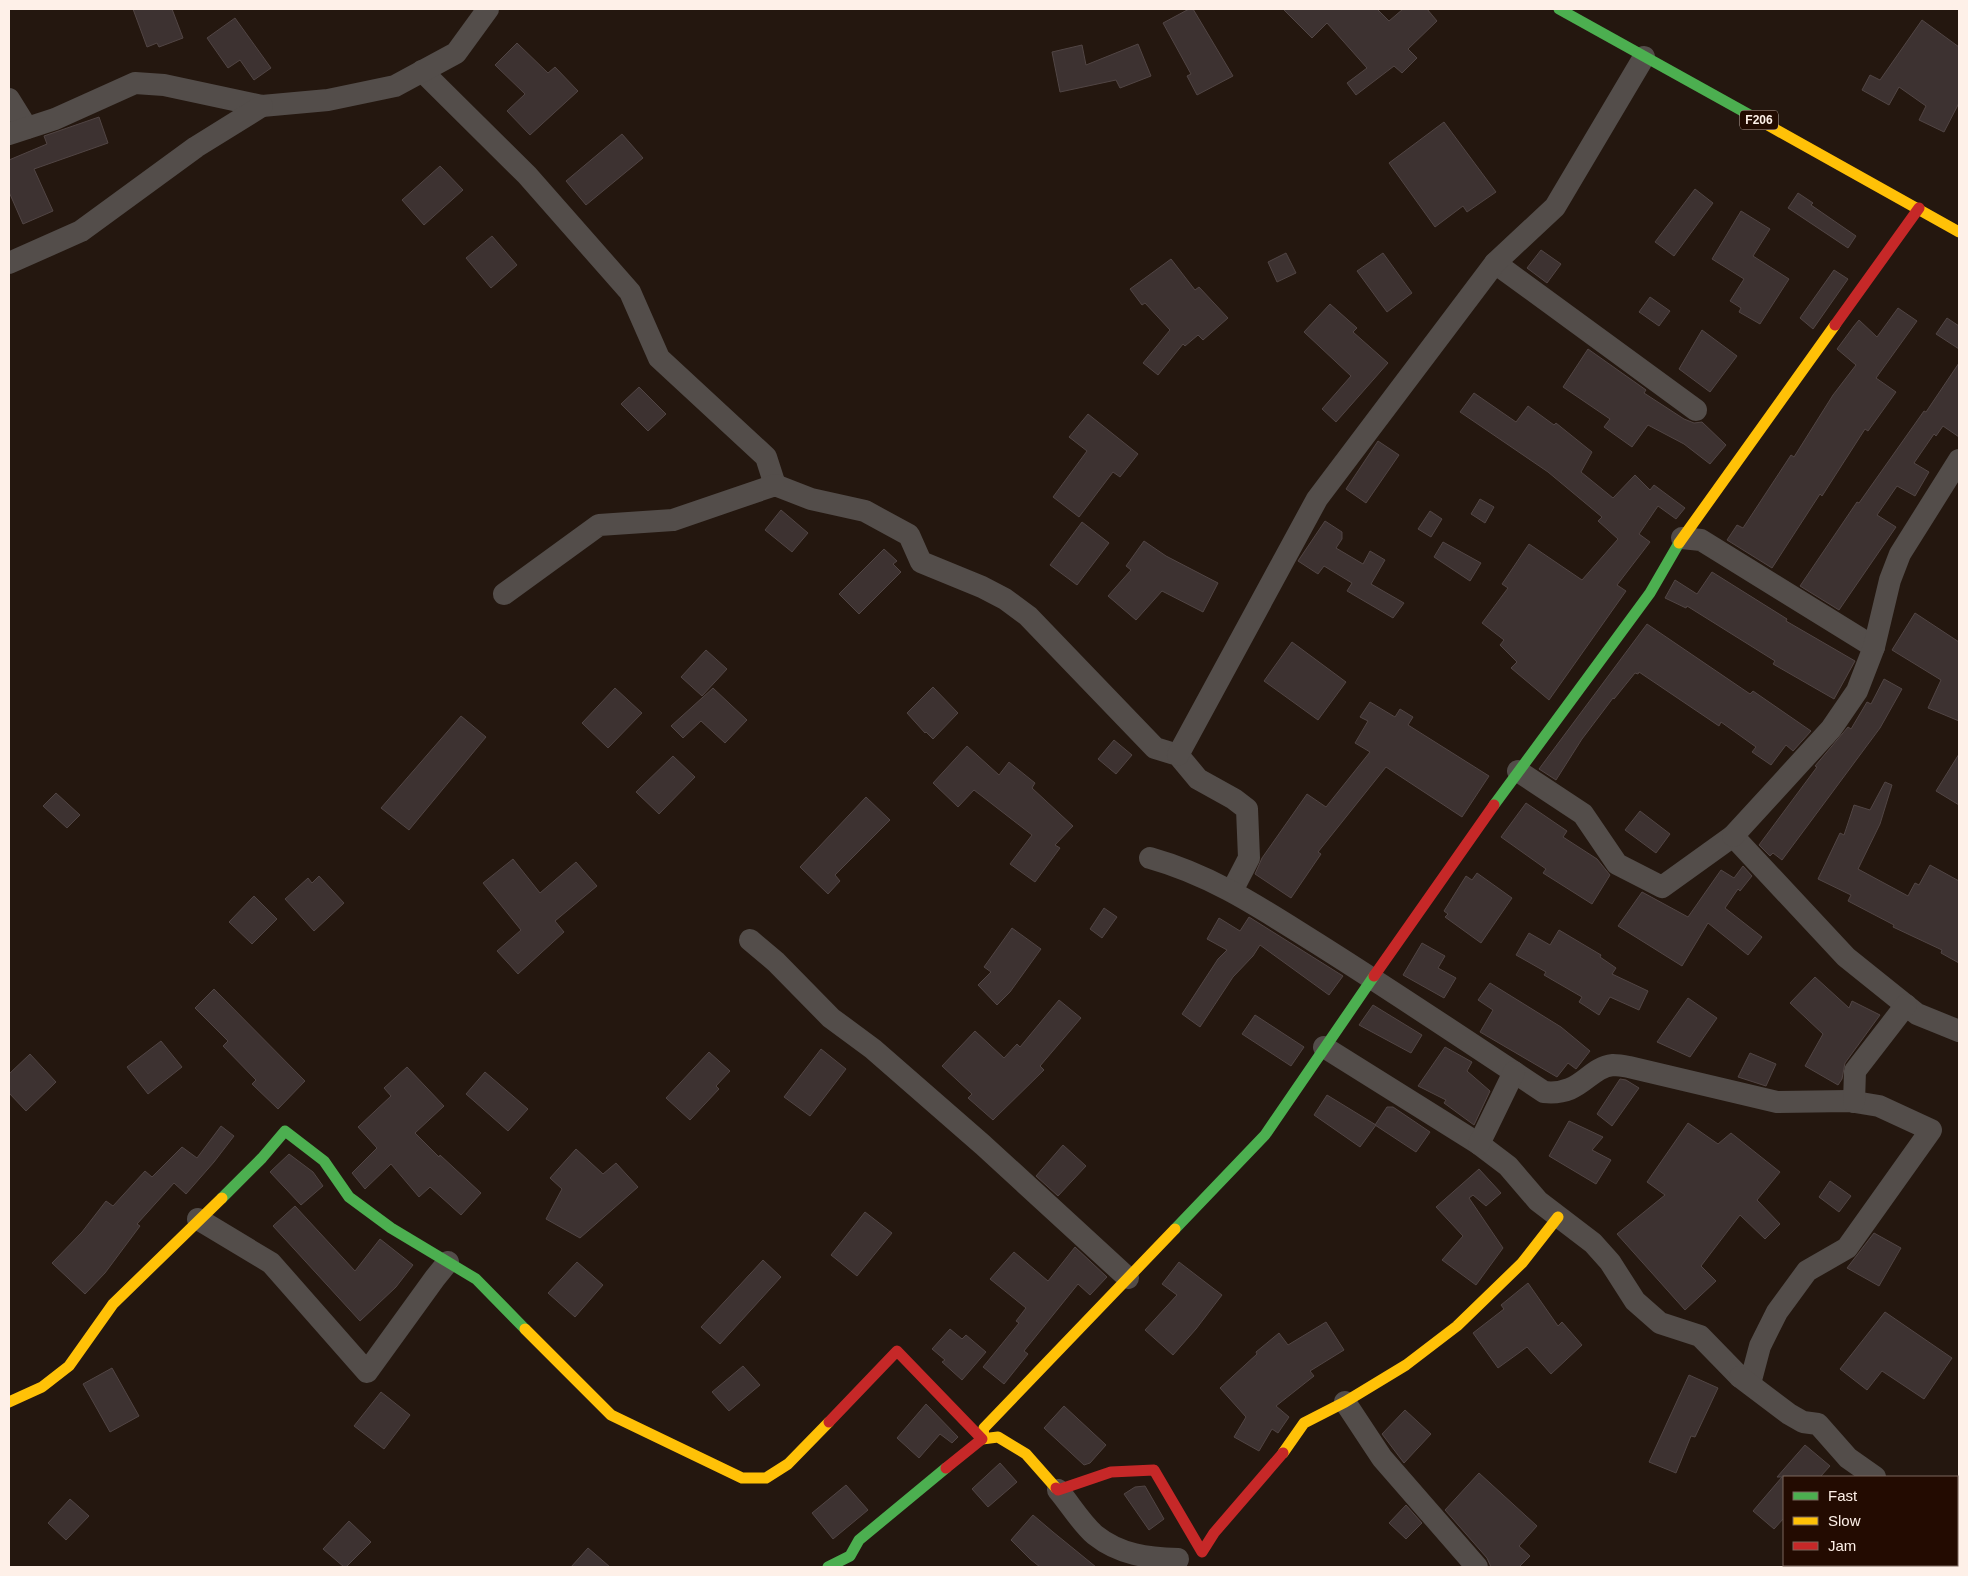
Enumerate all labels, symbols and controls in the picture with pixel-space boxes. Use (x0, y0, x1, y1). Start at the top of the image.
road number: F206 (1740, 110, 1778, 130)
legend (1783, 1476, 1958, 1566)
text: Fast (1828, 1487, 1858, 1504)
text: Slow (1828, 1512, 1861, 1529)
text: Jam (1828, 1537, 1856, 1554)

